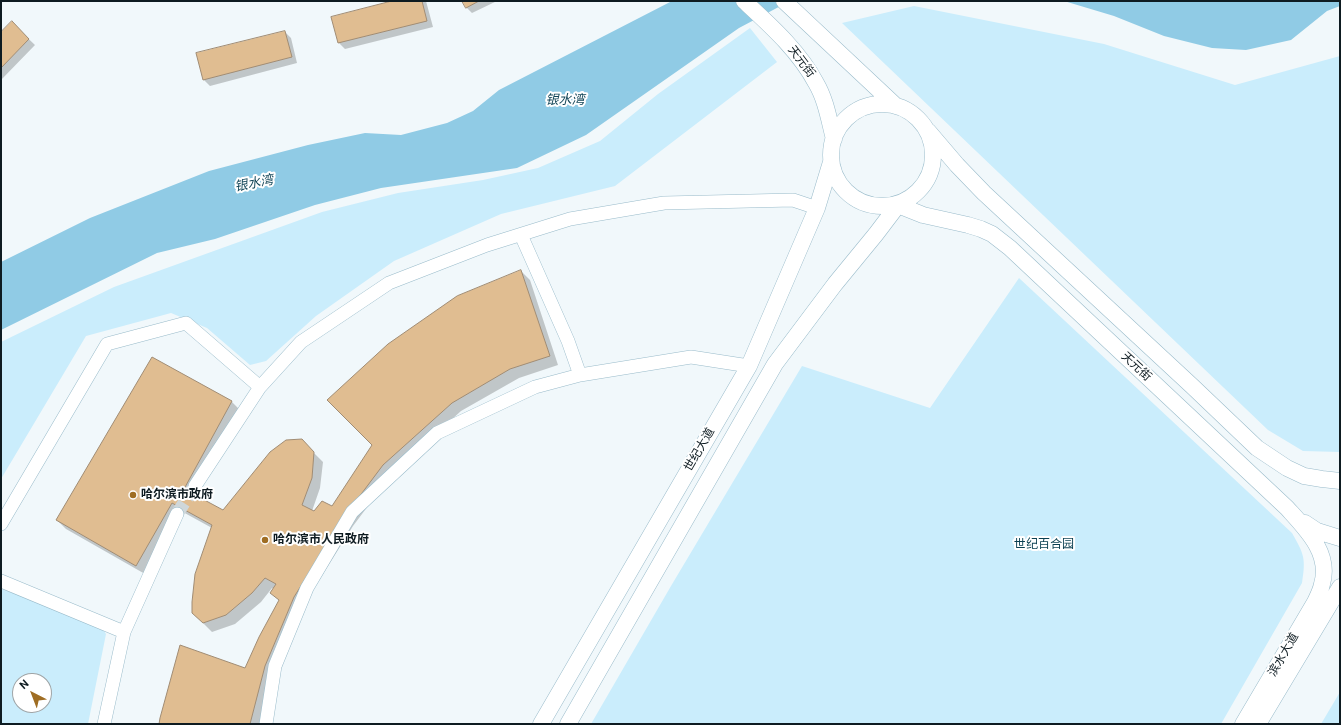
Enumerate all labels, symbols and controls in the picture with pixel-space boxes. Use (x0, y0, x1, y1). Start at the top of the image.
street label: 天元街 (784, 43, 818, 81)
water label: 银水湾 (546, 93, 584, 109)
water label: 银水湾 (233, 173, 275, 195)
street label: 天元街 (1118, 349, 1154, 385)
street label: 世纪大道 (682, 426, 718, 474)
place label: 哈尔滨市政府 (141, 488, 213, 502)
marker: 哈尔滨市政府 (128, 490, 138, 500)
place label: 哈尔滨市人民政府 (273, 533, 369, 547)
marker: 哈尔滨市人民政府 (260, 535, 270, 545)
park label: 世纪百合园 (1014, 538, 1074, 552)
street label: 滨水大道 (1266, 631, 1302, 679)
north arrow (12, 673, 52, 713)
text: N (17, 677, 32, 692)

